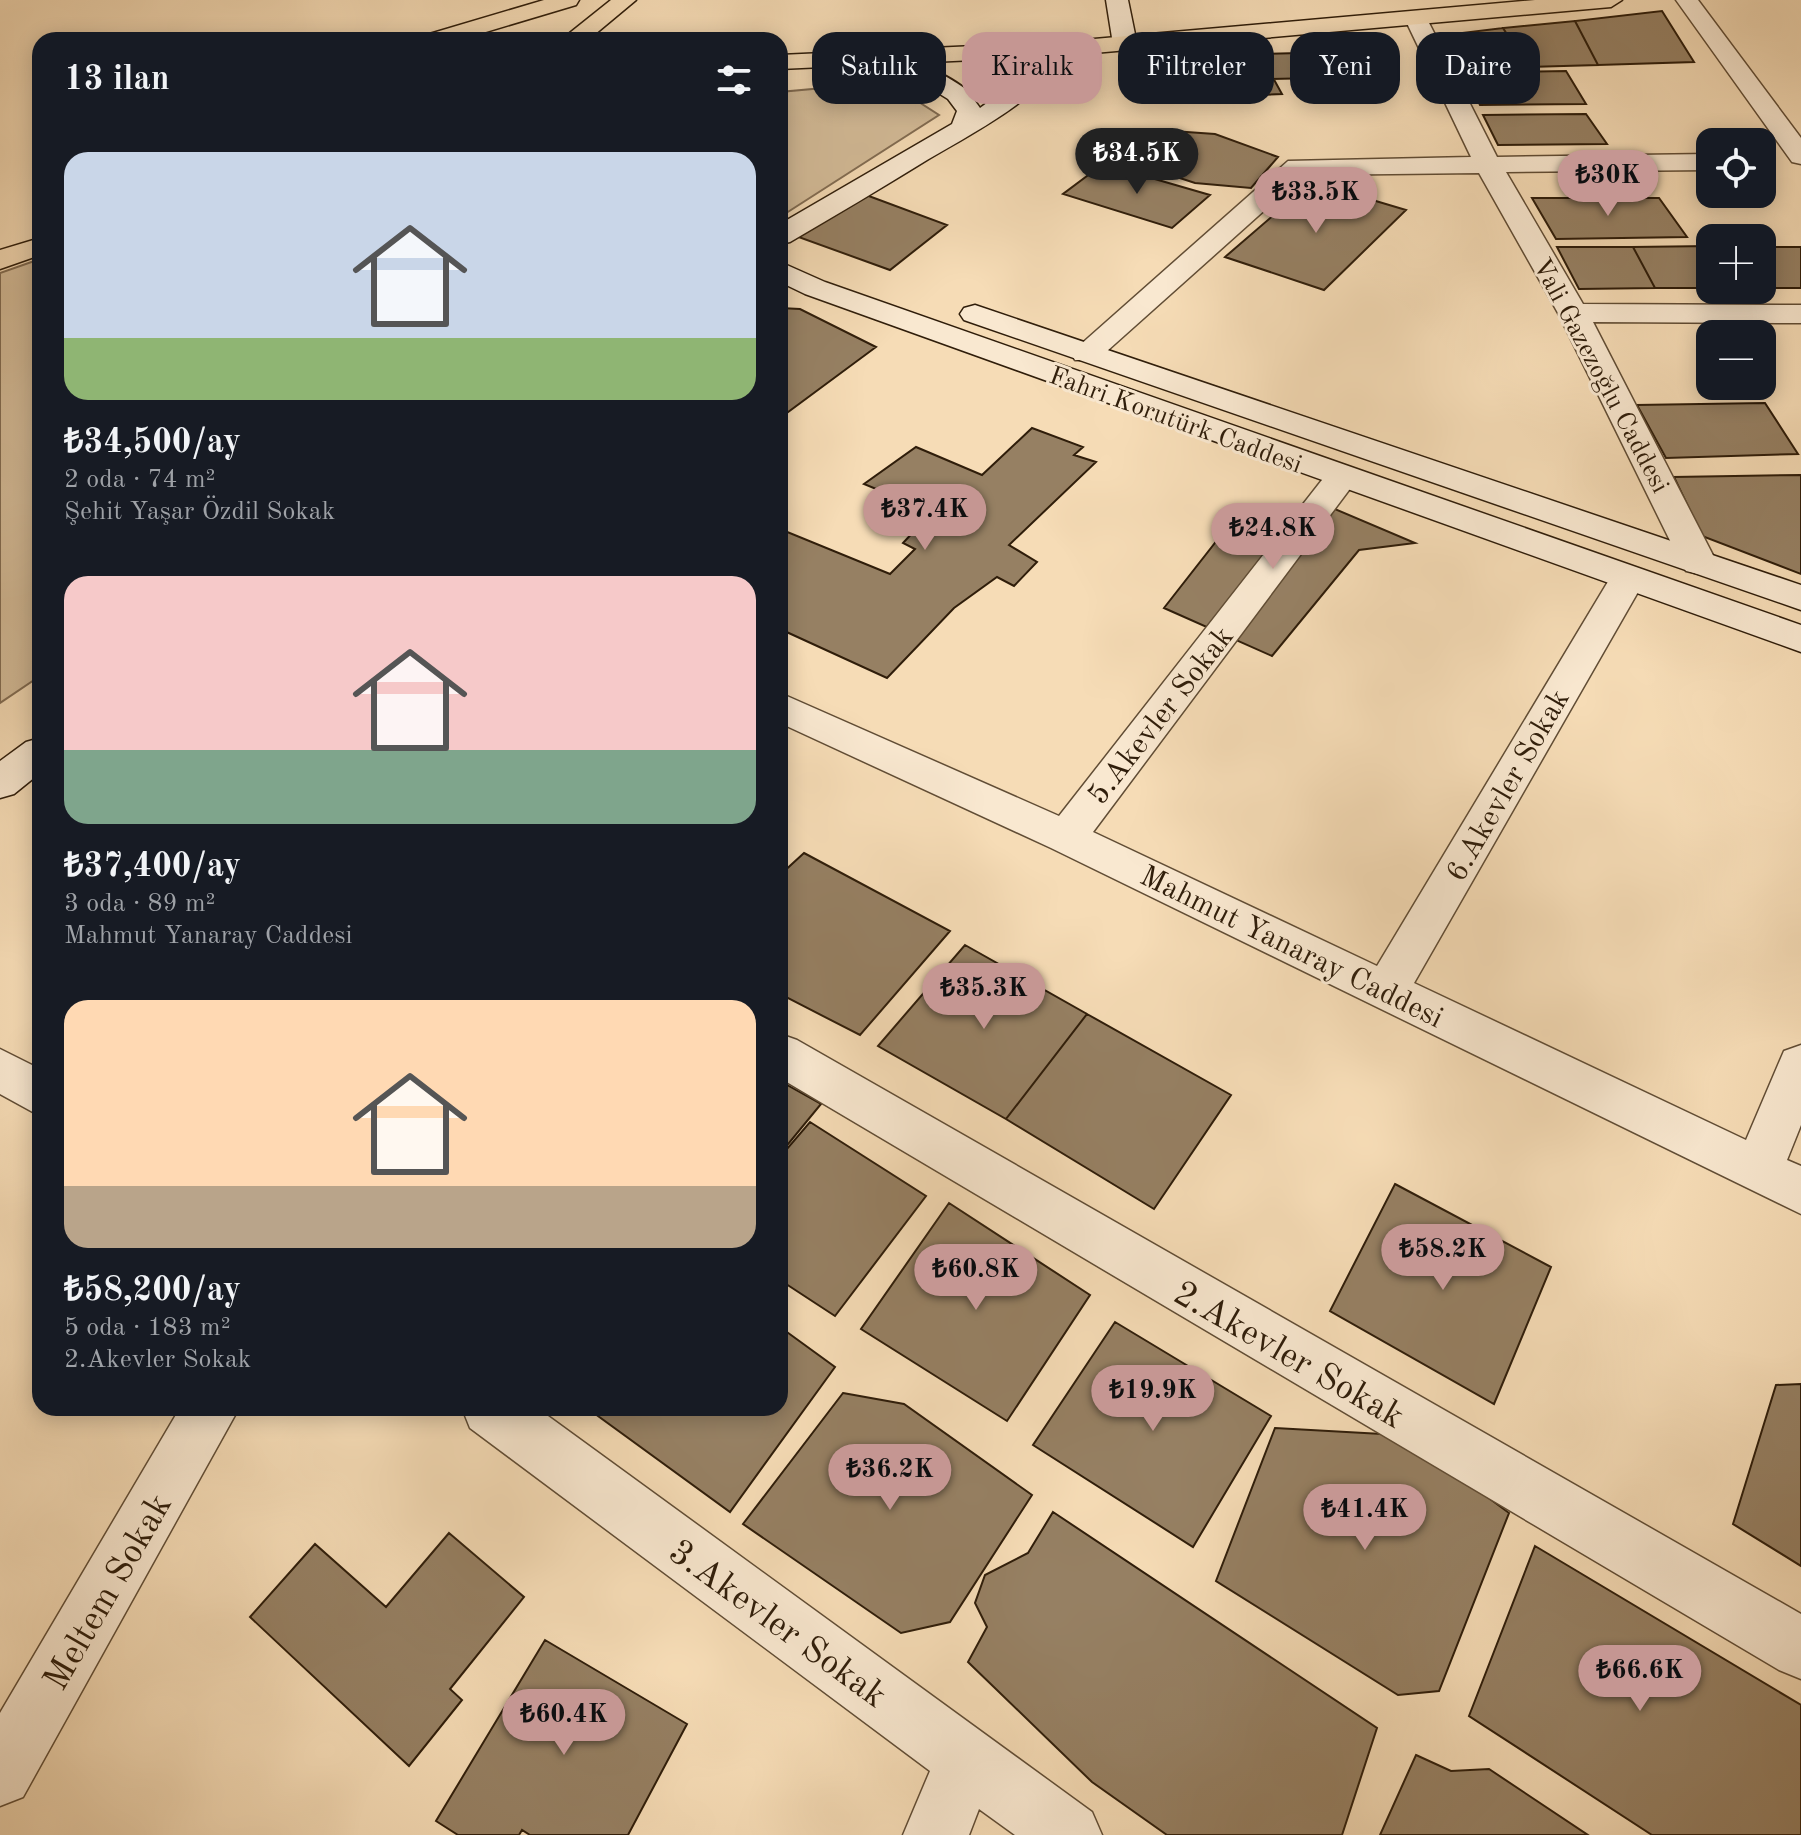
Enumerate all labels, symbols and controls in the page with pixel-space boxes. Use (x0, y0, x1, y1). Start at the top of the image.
chip: Satılık (812, 32, 946, 104)
chip: Kiralık (962, 32, 1102, 104)
chip: Filtreler (1118, 32, 1274, 104)
chip: Yeni (1290, 32, 1400, 104)
chip: Daire (1416, 32, 1540, 104)
icon: filters (712, 58, 756, 102)
text: 13 ilan (64, 63, 170, 97)
pin: ₺34.5K (1072, 128, 1202, 196)
map controls (1696, 128, 1776, 400)
button: locate (1696, 128, 1776, 208)
text: ₺34.5K (1093, 141, 1181, 167)
pin: ₺30K (1561, 150, 1655, 218)
text: ₺30K (1575, 163, 1641, 189)
pin: ₺33.5K (1251, 167, 1381, 235)
text: ₺33.5K (1272, 180, 1360, 206)
icon: home (338, 204, 482, 348)
button: + (1696, 224, 1776, 304)
street label: Vali Gazezoğlu Caddesi (1527, 254, 1673, 497)
button: − (1696, 320, 1776, 400)
street label: Fahri Korutürk Caddesi (1045, 363, 1305, 479)
text: ₺34,500/ay (64, 426, 241, 460)
text: 2 oda · 74 m² (64, 467, 215, 493)
pin: ₺37.4K (860, 484, 990, 552)
text: ₺37.4K (881, 497, 969, 523)
text: Şehit Yaşar Özdil Sokak (64, 499, 335, 525)
pin: ₺24.8K (1208, 503, 1338, 571)
text: ₺24.8K (1229, 516, 1317, 542)
street label: 5.Akevler Sokak (1083, 622, 1240, 811)
icon: home (338, 628, 482, 772)
street label: 6.Akevler Sokak (1442, 685, 1576, 887)
text: ₺37,400/ay (64, 850, 241, 884)
street label: Mahmut Yanaray Caddesi (1135, 861, 1447, 1034)
text: 3 oda · 89 m² (64, 891, 215, 917)
text: Mahmut Yanaray Caddesi (64, 923, 353, 949)
pin: ₺35.3K (919, 963, 1049, 1031)
text: ₺35.3K (940, 976, 1028, 1002)
icon: home (338, 1052, 482, 1196)
pin: ₺58.2K (1378, 1224, 1508, 1292)
text: ₺58.2K (1399, 1237, 1487, 1263)
pin: ₺60.8K (911, 1244, 1041, 1312)
text: ₺60.8K (932, 1257, 1020, 1283)
text: ₺58,200/ay (64, 1274, 241, 1308)
street label: 2.Akevler Sokak (1167, 1276, 1409, 1437)
text: 5 oda · 183 m² (64, 1315, 231, 1341)
text: 2.Akevler Sokak (64, 1347, 251, 1373)
pin: ₺19.9K (1088, 1365, 1218, 1433)
text: ₺19.9K (1109, 1378, 1197, 1404)
pin: ₺36.2K (825, 1444, 955, 1512)
text: ₺36.2K (846, 1457, 934, 1483)
pin: ₺41.4K (1300, 1484, 1430, 1552)
street label: Meltem Sokak (39, 1489, 180, 1697)
text: ₺41.4K (1321, 1497, 1409, 1523)
street label: 3.Akevler Sokak (661, 1534, 892, 1716)
pin: ₺66.6K (1575, 1645, 1705, 1713)
text: ₺66.6K (1596, 1658, 1684, 1684)
pin: ₺60.4K (499, 1689, 629, 1757)
text: ₺60.4K (520, 1702, 608, 1728)

